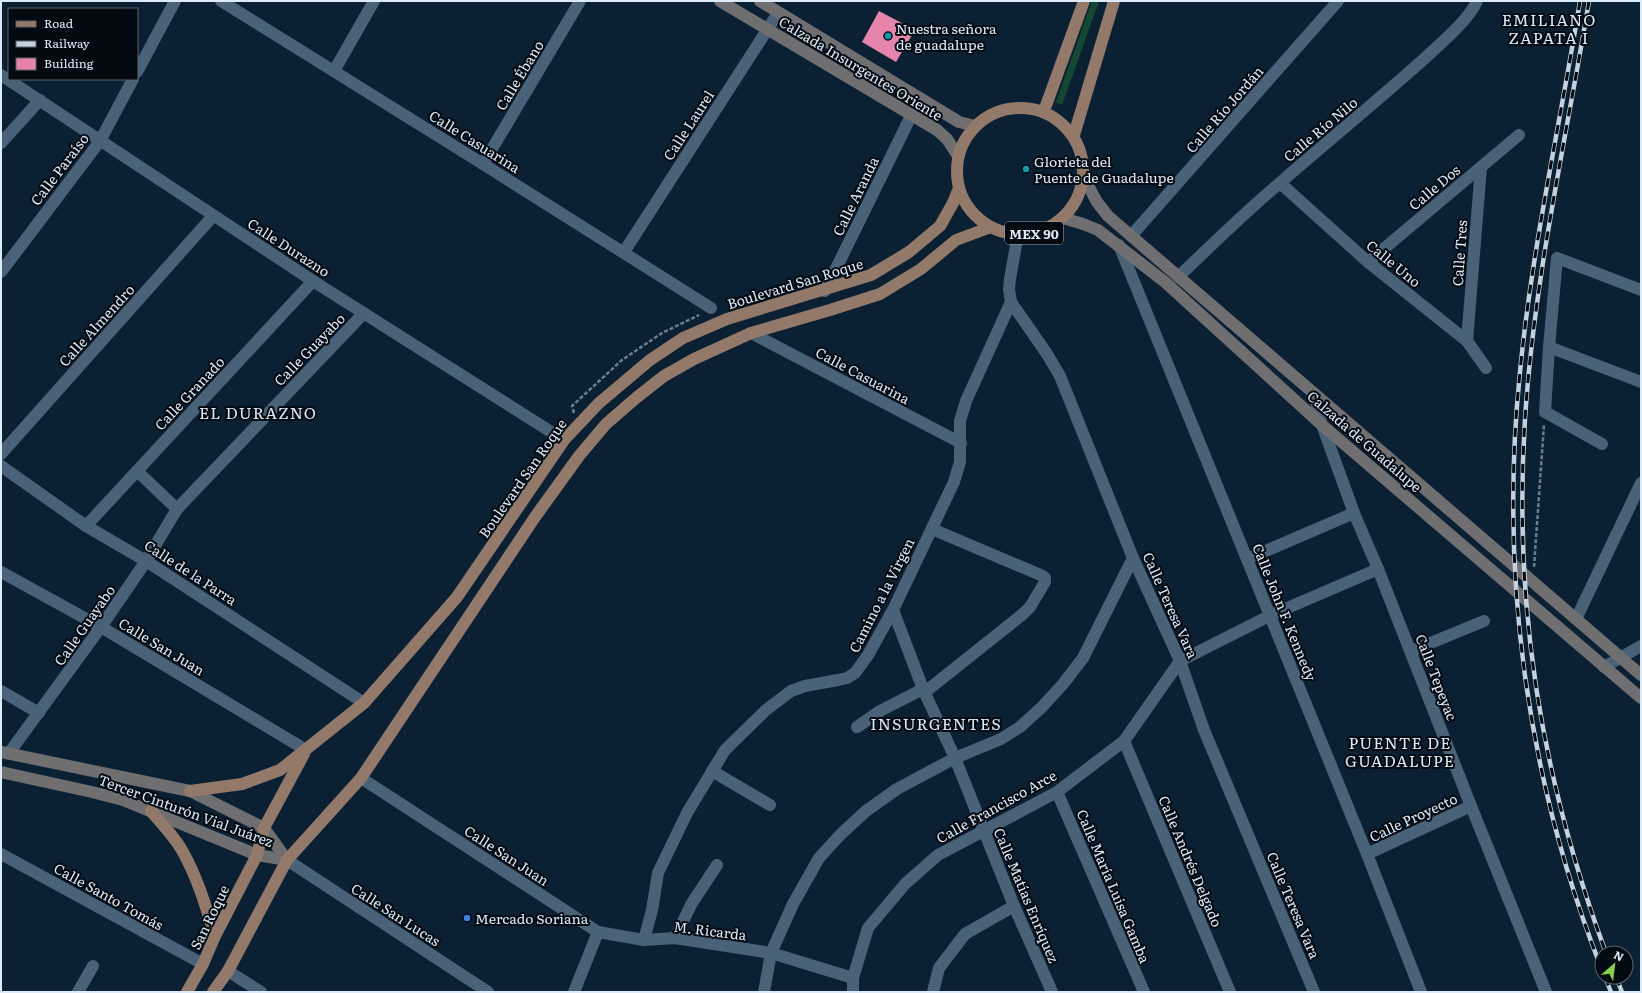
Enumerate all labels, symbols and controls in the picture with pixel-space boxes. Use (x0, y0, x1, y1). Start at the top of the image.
district label: EMILIANO ZAPATA I (1502, 7, 1596, 49)
legend (8, 8, 138, 80)
street label: Calzada Insurgentes Oriente (775, 11, 947, 125)
text: Road (44, 14, 74, 32)
place label: Nuestra señora de guadalupe (896, 18, 997, 54)
marker: Nuestra señora de guadalupe (883, 31, 893, 41)
text: Railway (44, 34, 90, 52)
street label: Calle Ébano (490, 36, 548, 114)
text: Building (44, 54, 94, 72)
street label: Calle Río Jordán (1181, 61, 1267, 157)
street label: Calle Laurel (658, 86, 718, 164)
street label: Calle Río Nilo (1279, 92, 1361, 166)
street label: Calle Casuarina (426, 105, 525, 177)
street label: Calle Paraíso (25, 129, 93, 209)
place label: Glorieta del Puente de Guadalupe (1034, 151, 1174, 187)
street label: Calle Aranda (827, 153, 883, 239)
street label: Calle Dos (1404, 160, 1464, 214)
marker: Glorieta del Puente de Guadalupe (1021, 164, 1031, 174)
street label: Calle Durazno (244, 213, 334, 281)
street label: Calle Tres (1447, 219, 1471, 287)
road number: MEX 90 (1005, 222, 1063, 244)
street label: Calle Uno (1362, 235, 1426, 291)
street label: Boulevard San Roque (725, 253, 865, 313)
street label: Calle Almendro (54, 280, 138, 370)
street label: Calle Guayabo (269, 308, 349, 390)
street label: Calle Casuarina (812, 342, 914, 408)
street label: Calle Granado (149, 352, 229, 434)
street label: Calzada de Guadalupe (1303, 386, 1427, 496)
district label: EL DURAZNO (199, 400, 317, 424)
street label: Boulevard San Roque (473, 414, 571, 542)
street label: Camino a la Virgen (843, 534, 919, 656)
street label: Calle de la Parra (141, 535, 242, 610)
street label: Calle John F. Kennedy (1248, 540, 1322, 685)
street label: Calle Teresa Vara (1139, 549, 1204, 662)
street label: Calle Guayabo (49, 581, 119, 669)
street label: Calle San Juan (115, 612, 209, 680)
street label: Calle Tepeyac (1411, 631, 1463, 723)
district label: INSURGENTES (870, 711, 1002, 735)
district label: PUENTE DE GUADALUPE (1345, 730, 1455, 772)
street label: Calle Francisco Arce (932, 765, 1060, 847)
street label: Tercer Cinturón Vial Juárez (96, 769, 276, 851)
street label: Calle Proyecto (1366, 788, 1460, 846)
street label: Calle Andrés Delgado (1154, 792, 1228, 930)
street label: Calle María Luisa Gamba (1073, 806, 1156, 966)
street label: Calle San Juan (461, 820, 553, 890)
street label: Calle Matías Enríquez (990, 824, 1065, 966)
street label: Calle Teresa Vara (1262, 849, 1326, 962)
street label: Calle Santo Tomás (51, 858, 167, 934)
street label: Calle San Lucas (348, 878, 444, 950)
street label: San Roque (185, 881, 233, 953)
place label: Mercado Soriana (475, 908, 589, 928)
marker: Mercado Soriana (462, 913, 472, 923)
street label: M. Ricarda (672, 916, 748, 944)
north arrow (1594, 945, 1634, 985)
text: N (1611, 946, 1627, 965)

